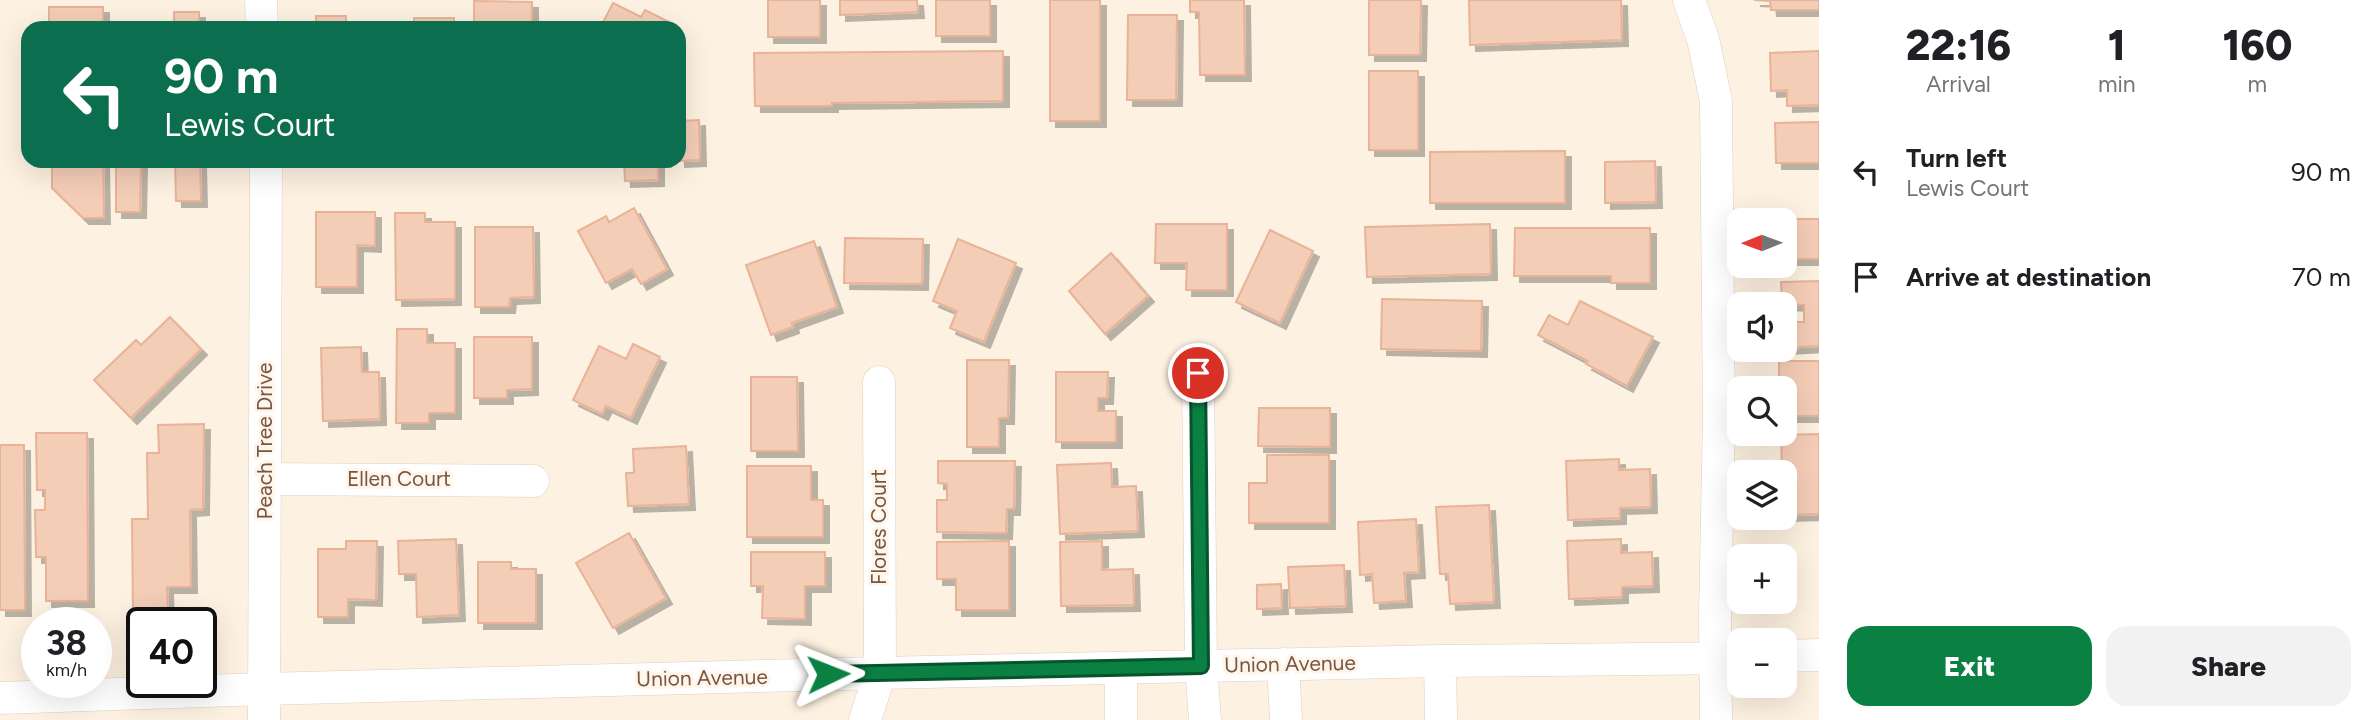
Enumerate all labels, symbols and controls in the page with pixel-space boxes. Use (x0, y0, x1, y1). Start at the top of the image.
text: 22:16 (1906, 20, 2011, 71)
text: 1 (2108, 20, 2126, 71)
text: 160 (2222, 20, 2292, 71)
text: 90 m (164, 46, 279, 105)
icon: left (49, 49, 140, 140)
text: Arrival (1926, 70, 1991, 98)
text: min (2098, 70, 2136, 98)
text: m (2248, 70, 2267, 98)
text: Lewis Court (164, 106, 335, 144)
text: Turn left (1906, 142, 2007, 174)
icon: left (1847, 153, 1885, 191)
text: 90 m (2291, 156, 2351, 188)
text: Lewis Court (1906, 174, 2029, 202)
north arrow (1727, 208, 1797, 278)
map controls (1727, 208, 1797, 698)
icon: arrive (1847, 258, 1885, 296)
text: Arrive at destination (1906, 261, 2151, 293)
text: 70 m (2292, 261, 2351, 293)
button: sound (1727, 292, 1797, 362)
pin (1168, 343, 1228, 403)
icon: arrive (1179, 354, 1217, 392)
street label: Peach Tree Drive (252, 363, 277, 519)
button: search (1727, 376, 1797, 446)
button: layers (1727, 460, 1797, 530)
street label: Ellen Court (347, 466, 451, 491)
street label: Flores Court (866, 469, 891, 585)
button: + (1727, 544, 1797, 614)
speed limit sign: 40 (126, 607, 217, 698)
text: 38 (46, 622, 87, 664)
button: Exit (1847, 626, 2092, 706)
button: Share (2106, 626, 2351, 706)
button: − (1727, 628, 1797, 698)
position arrow (791, 637, 865, 711)
street label: Union Avenue (1224, 650, 1356, 677)
text: km/h (46, 659, 87, 681)
street label: Union Avenue (636, 664, 768, 691)

